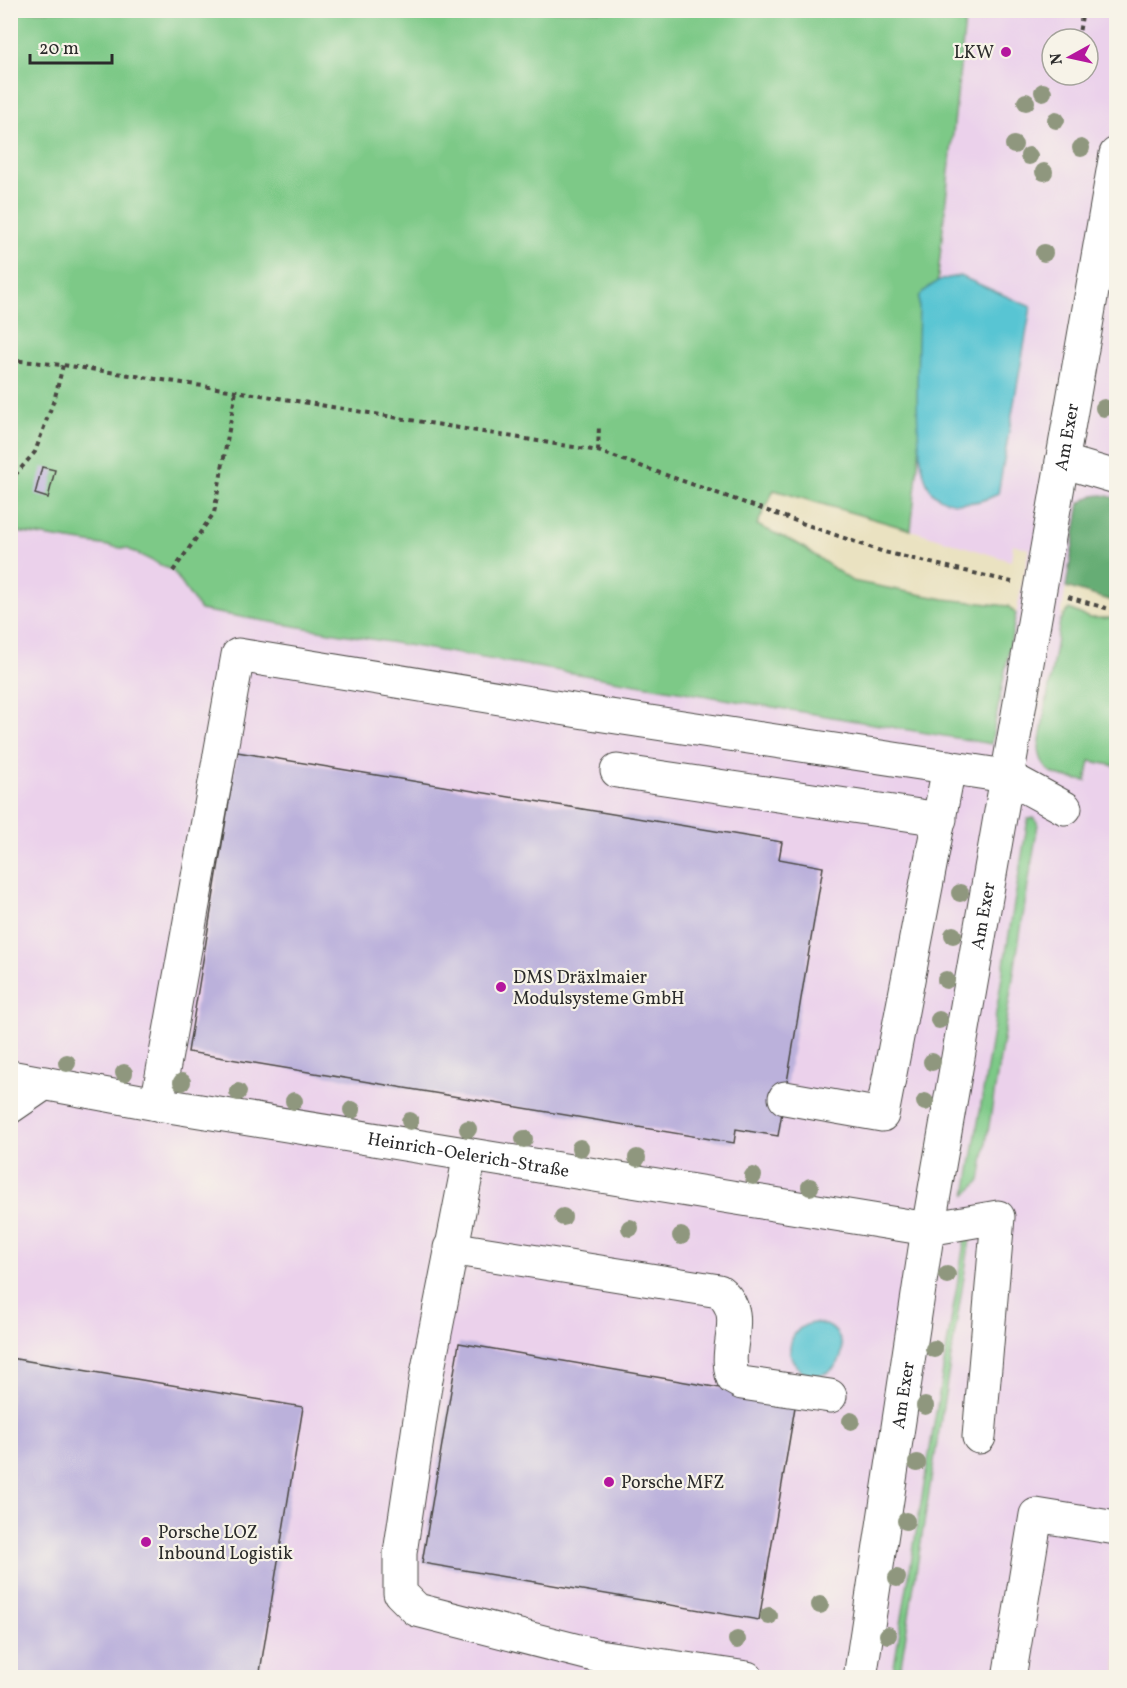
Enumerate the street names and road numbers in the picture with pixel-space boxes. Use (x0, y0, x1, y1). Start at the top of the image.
street label: Am Exer (1050, 401, 1086, 473)
street label: Am Exer (966, 880, 1003, 952)
street label: Heinrich-Oelerich-Straße (365, 1127, 571, 1185)
street label: Am Exer (887, 1359, 922, 1431)

